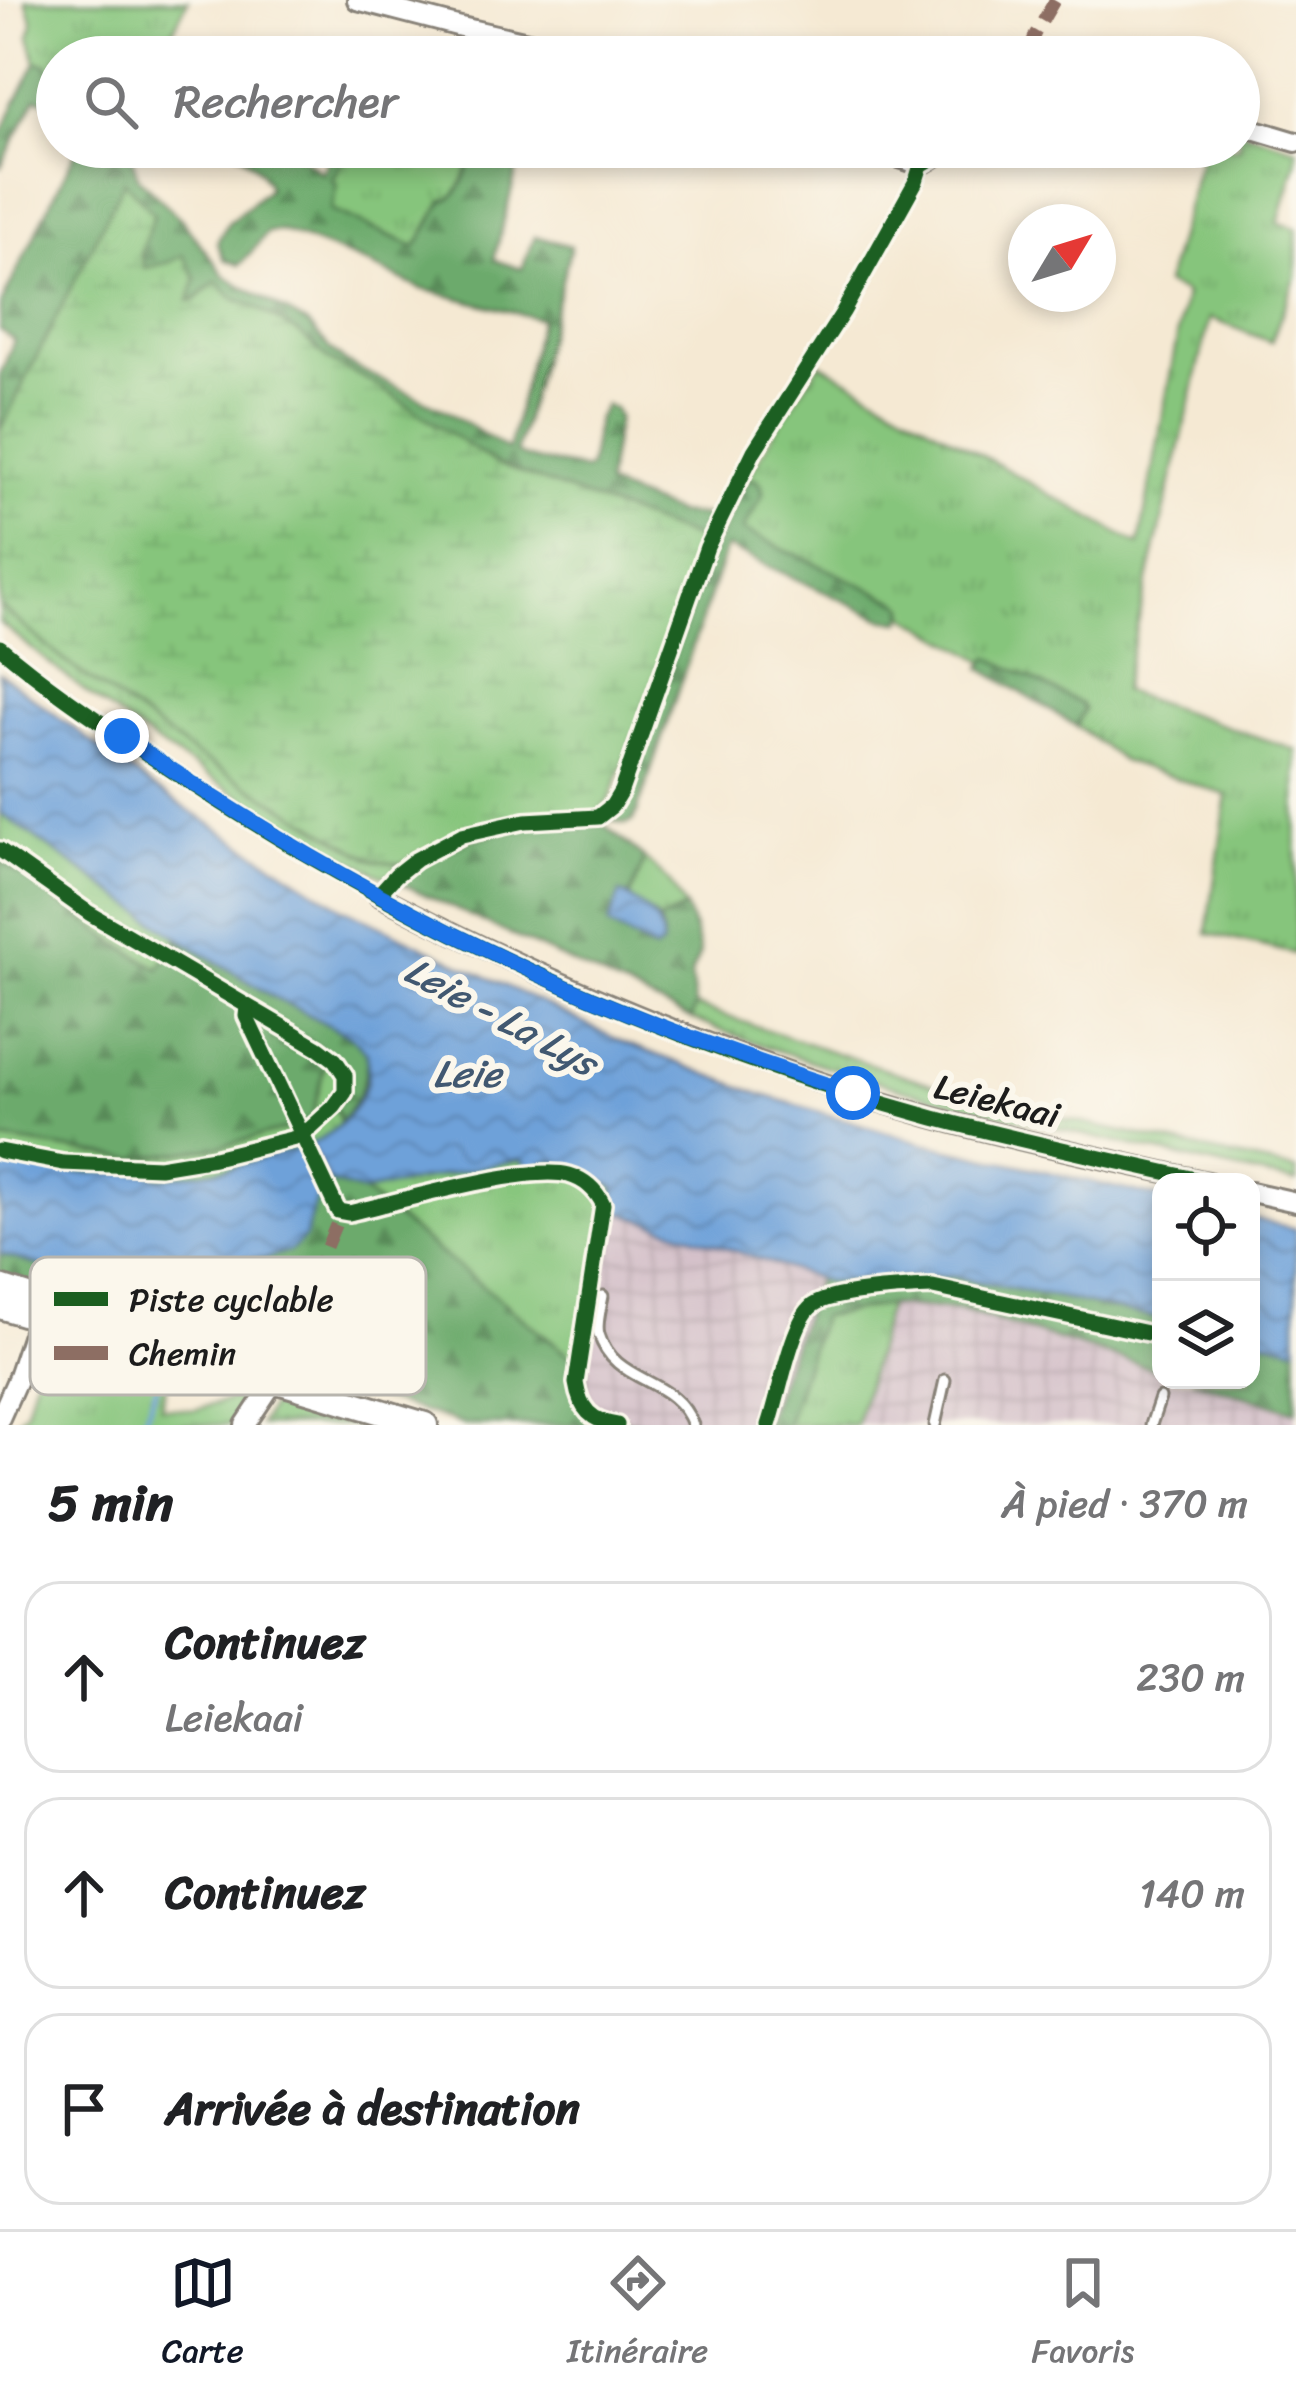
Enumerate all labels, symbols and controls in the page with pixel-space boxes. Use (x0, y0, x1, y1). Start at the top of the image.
search box (36, 36, 1260, 168)
text: Rechercher (174, 62, 398, 142)
icon: search (78, 69, 144, 135)
north arrow (1008, 204, 1116, 312)
route end (95, 709, 149, 763)
water label: Leie - La Lys (397, 946, 605, 1086)
water label: Leie (433, 1050, 501, 1096)
street label: Leiekaai (927, 1055, 1068, 1148)
route start (826, 1066, 880, 1120)
map controls (1152, 1173, 1260, 1389)
button: locate (1152, 1173, 1260, 1281)
legend (30, 1257, 426, 1395)
text: Piste cyclable (129, 1271, 334, 1329)
button: layers (1152, 1281, 1260, 1389)
text: Chemin (129, 1325, 236, 1383)
text: 5 min (48, 1458, 173, 1548)
text: À pied · 370 m (1001, 1469, 1248, 1538)
text: Continuez (165, 1603, 365, 1683)
text: 230 m (1136, 1643, 1245, 1712)
icon: ahead (51, 1644, 117, 1710)
text: Leiekaai (165, 1683, 303, 1752)
text: Continuez (165, 1853, 365, 1933)
text: 140 m (1139, 1859, 1245, 1928)
icon: ahead (51, 1860, 117, 1926)
text: Arrivée à destination (165, 2069, 580, 2149)
icon: arrive (51, 2076, 117, 2142)
tab: Carte (162, 2250, 244, 2380)
tab: Itinéraire (567, 2250, 708, 2380)
tab: Favoris (1031, 2250, 1134, 2380)

